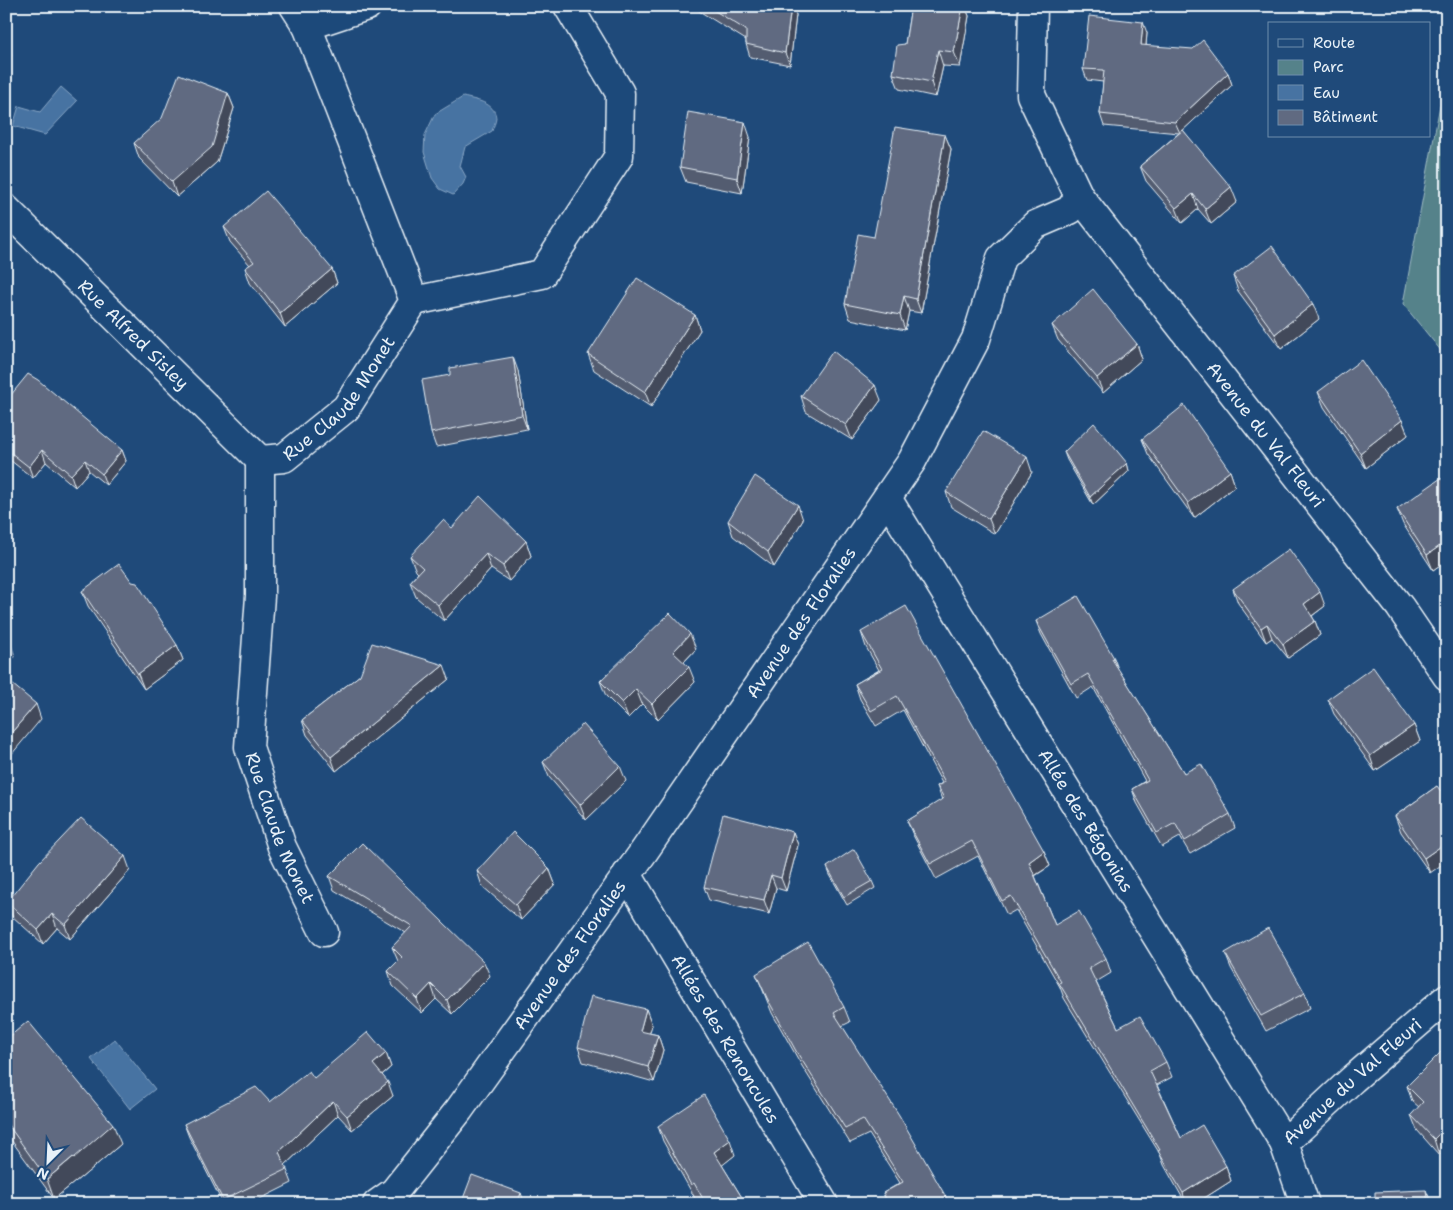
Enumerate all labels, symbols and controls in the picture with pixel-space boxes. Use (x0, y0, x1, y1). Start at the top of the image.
legend (1268, 22, 1430, 138)
text: Route (1313, 33, 1355, 53)
text: Parc (1313, 57, 1344, 77)
text: Eau (1313, 83, 1340, 103)
text: Bâtiment (1313, 107, 1378, 127)
street label: Rue Alfred Sisley (72, 274, 194, 395)
street label: Rue Claude Monet (278, 332, 401, 466)
street label: Avenue du Val Fleuri (1201, 357, 1330, 513)
street label: Avenue des Floralies (741, 542, 862, 703)
street label: Allée des Bégonias (1032, 744, 1139, 897)
street label: Rue Claude Monet (240, 749, 320, 908)
street label: Avenue des Floralies (508, 875, 632, 1035)
street label: Allées des Renoncules (666, 950, 785, 1128)
street label: Avenue du Val Fleuri (1278, 1013, 1427, 1150)
north arrow (22, 1138, 72, 1188)
text: N (34, 1163, 51, 1184)

